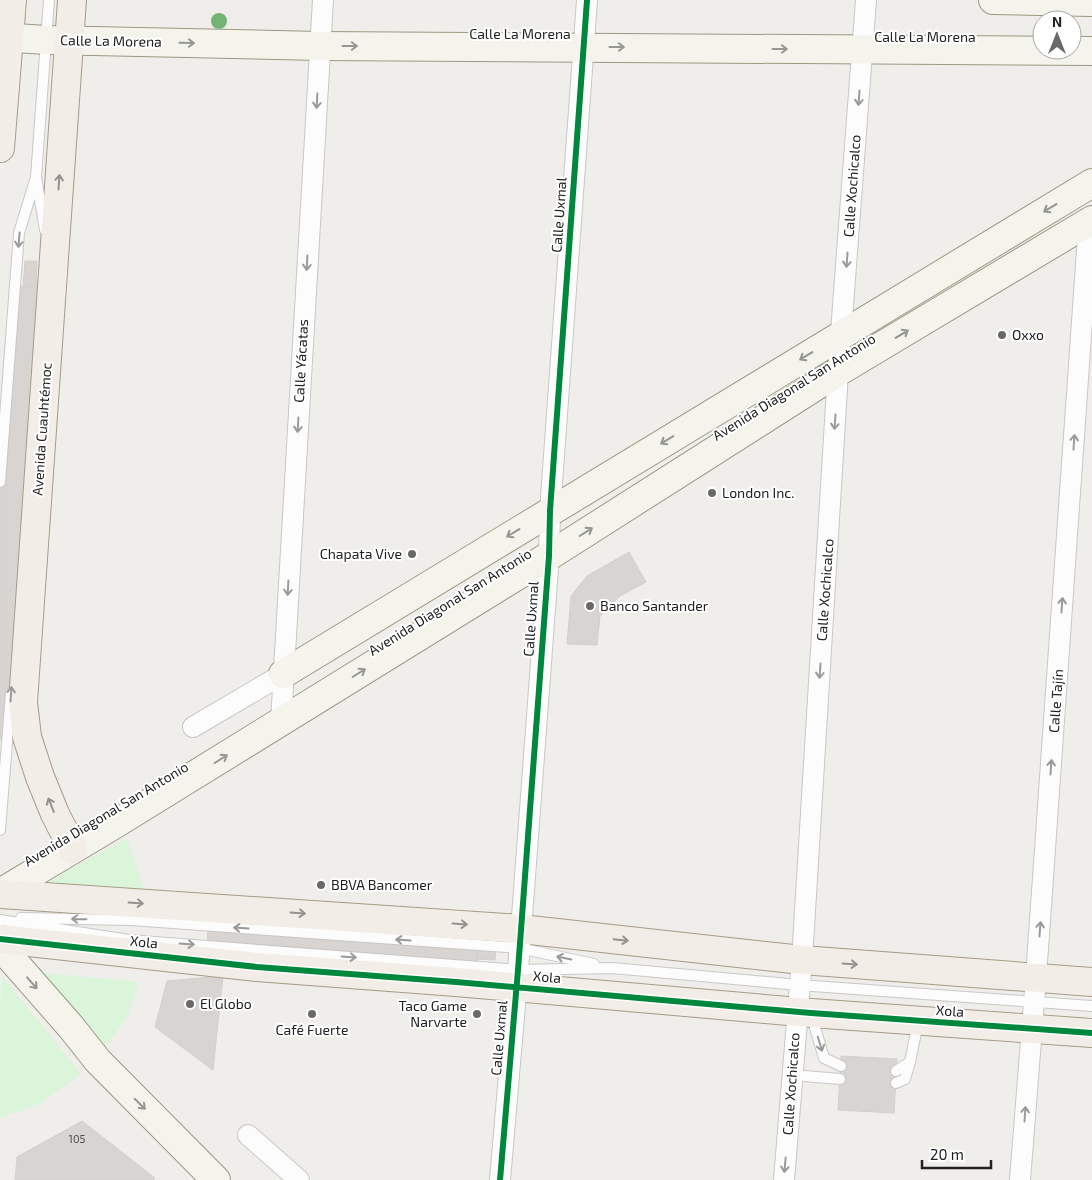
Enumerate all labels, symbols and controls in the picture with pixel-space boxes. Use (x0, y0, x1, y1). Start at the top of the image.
north arrow (1032, 10, 1082, 60)
text: N (1052, 13, 1062, 30)
street label: Calle La Morena (469, 25, 571, 42)
street label: Calle La Morena (874, 28, 976, 45)
street label: Calle La Morena (60, 31, 162, 50)
one-way arrow (179, 38, 195, 47)
one-way arrow (342, 41, 358, 51)
one-way arrow (609, 42, 625, 52)
one-way arrow (772, 44, 788, 53)
one-way arrow (854, 89, 863, 105)
one-way arrow (312, 93, 321, 109)
street label: Calle Xochicalco (839, 134, 864, 238)
one-way arrow (54, 174, 64, 190)
street label: Calle Uxmal (547, 176, 570, 253)
one-way arrow (1044, 204, 1058, 214)
one-way arrow (14, 232, 23, 248)
one-way arrow (842, 252, 851, 268)
one-way arrow (303, 255, 312, 271)
street label: Calle Yácatas (290, 319, 311, 403)
place label: Oxxo (1012, 326, 1044, 343)
street label: Avenida Diagonal San Antonio (709, 329, 878, 444)
one-way arrow (895, 329, 909, 339)
marker: Oxxo (996, 329, 1008, 341)
one-way arrow (800, 351, 814, 361)
street label: Avenida Cuauhtémoc (28, 362, 55, 496)
one-way arrow (831, 414, 840, 430)
one-way arrow (293, 417, 302, 433)
one-way arrow (661, 435, 675, 445)
one-way arrow (1069, 435, 1078, 451)
place label: London Inc. (722, 484, 794, 501)
marker: London Inc. (706, 487, 718, 499)
one-way arrow (579, 527, 593, 537)
one-way arrow (507, 529, 521, 539)
street label: Calle Xochicalco (812, 538, 837, 642)
street label: Avenida Diagonal San Antonio (365, 544, 534, 659)
place label: Chapata Vive (320, 545, 402, 562)
marker: Chapata Vive (406, 548, 418, 560)
one-way arrow (284, 579, 293, 595)
street label: Calle Uxmal (519, 580, 542, 657)
place label: Banco Santander (600, 597, 709, 614)
one-way arrow (1058, 597, 1067, 613)
marker: Banco Santander (584, 600, 596, 612)
one-way arrow (815, 663, 824, 679)
one-way arrow (352, 668, 366, 678)
street label: Calle Tajín (1045, 668, 1066, 733)
one-way arrow (6, 686, 15, 702)
one-way arrow (214, 753, 228, 764)
street label: Avenida Diagonal San Antonio (20, 758, 191, 869)
one-way arrow (1046, 759, 1056, 775)
one-way arrow (46, 798, 56, 813)
place label: BBVA Bancomer (331, 876, 433, 893)
marker: BBVA Bancomer (315, 879, 327, 891)
one-way arrow (128, 898, 144, 907)
one-way arrow (290, 909, 306, 918)
one-way arrow (71, 914, 87, 924)
one-way arrow (452, 920, 468, 929)
one-way arrow (1035, 921, 1044, 937)
one-way arrow (233, 923, 249, 933)
street label: Xola (129, 932, 159, 951)
one-way arrow (395, 935, 411, 944)
one-way arrow (613, 935, 629, 945)
one-way arrow (179, 940, 195, 949)
one-way arrow (341, 952, 357, 962)
one-way arrow (557, 953, 573, 962)
one-way arrow (842, 959, 858, 968)
street label: Xola (532, 967, 562, 986)
one-way arrow (26, 976, 38, 989)
place label: El Globo (200, 995, 252, 1012)
place label: Taco Game Narvarte (398, 997, 467, 1030)
marker: El Globo (184, 998, 196, 1010)
street label: Calle Uxmal (487, 999, 510, 1076)
street label: Xola (935, 1001, 965, 1020)
marker: Café Fuerte (306, 1008, 318, 1020)
marker: Taco Game Narvarte (471, 1008, 483, 1020)
place label: Café Fuerte (276, 1021, 348, 1038)
street label: Calle Xochicalco (778, 1032, 803, 1136)
one-way arrow (816, 1036, 826, 1052)
one-way arrow (134, 1098, 147, 1110)
one-way arrow (1021, 1106, 1030, 1122)
house number: 105 (69, 1132, 86, 1145)
scale bar (922, 1138, 991, 1170)
text: 20 m (930, 1145, 964, 1163)
one-way arrow (780, 1157, 790, 1173)

